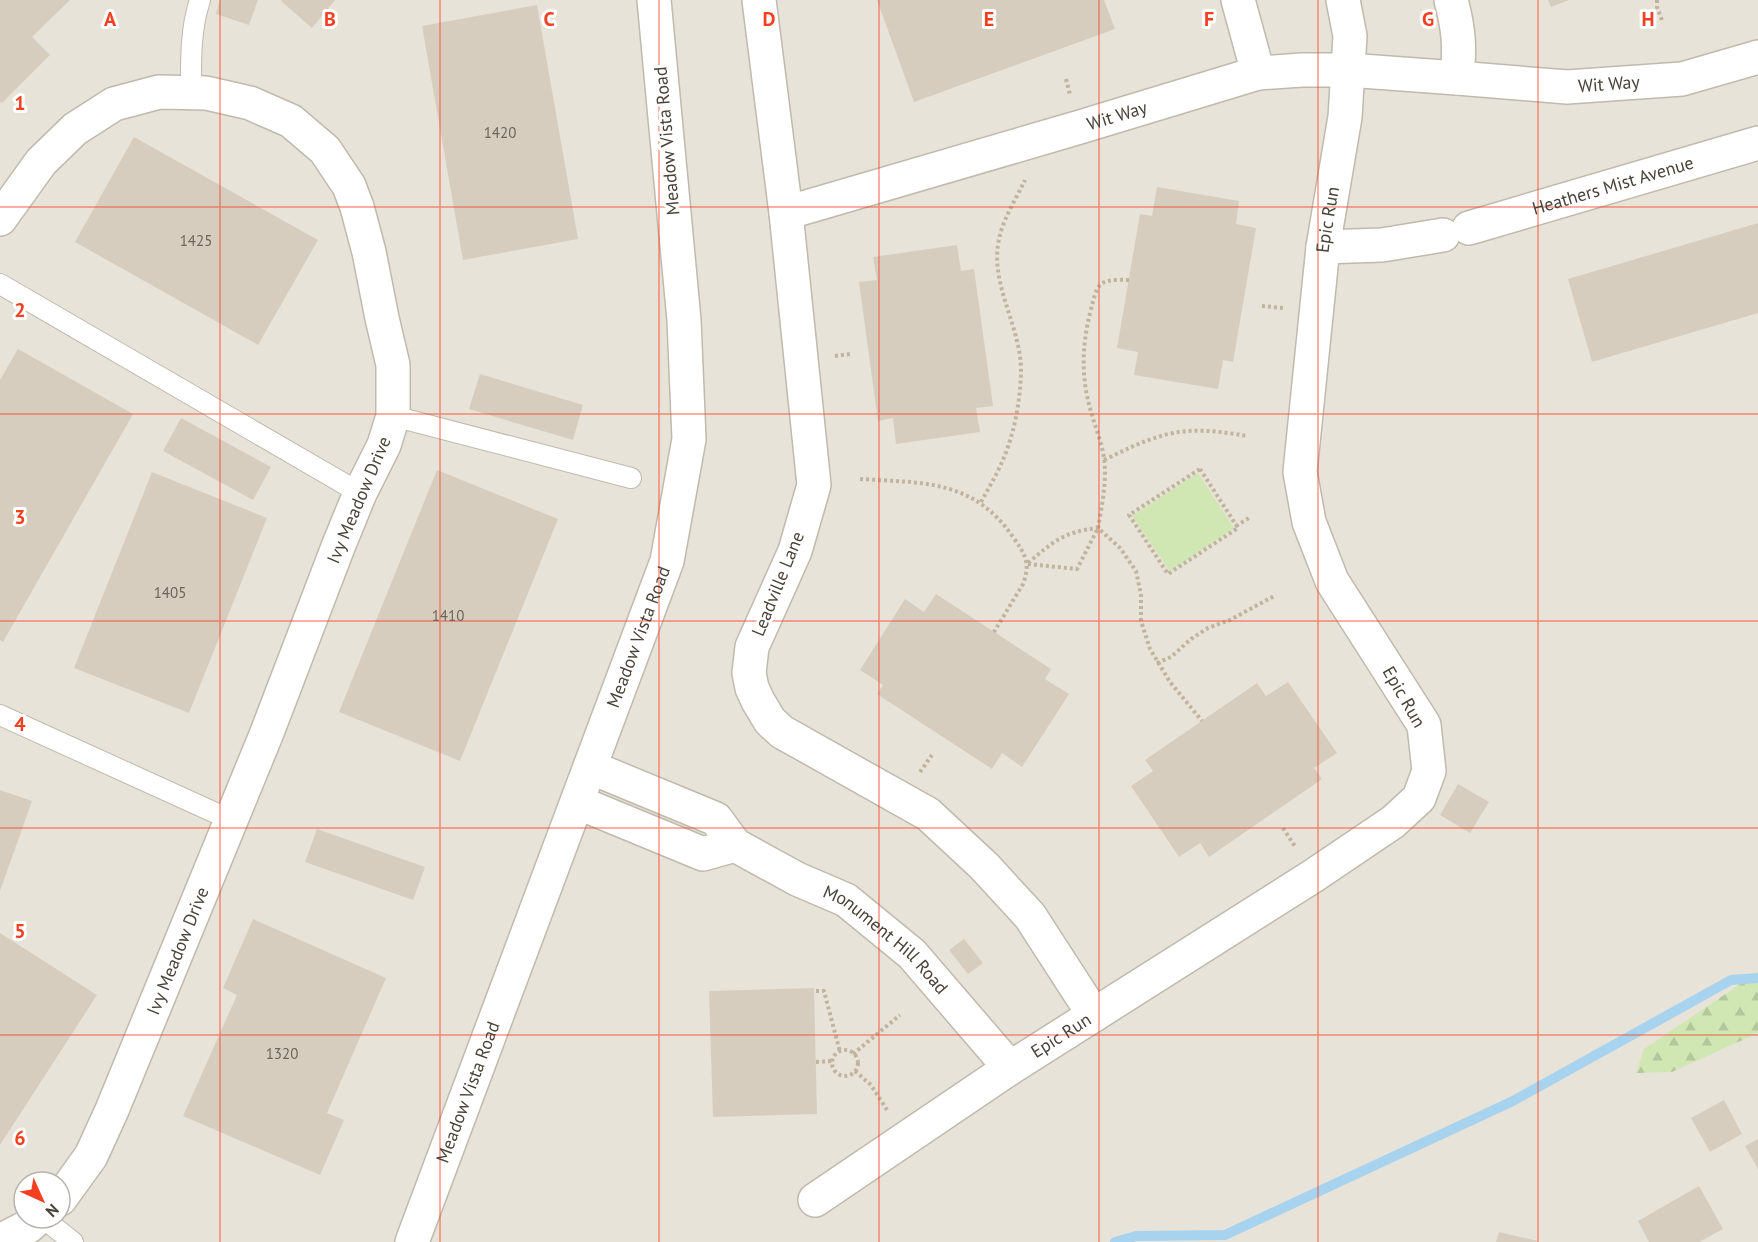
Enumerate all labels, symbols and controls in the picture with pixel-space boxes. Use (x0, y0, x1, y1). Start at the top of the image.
text: A (104, 6, 117, 32)
text: B (324, 6, 336, 32)
text: C (543, 6, 555, 32)
text: D (763, 6, 776, 32)
text: E (984, 6, 994, 32)
text: F (1204, 6, 1214, 32)
text: G (1422, 6, 1434, 32)
text: H (1641, 6, 1655, 32)
street label: Meadow Vista Road (649, 66, 684, 216)
street label: Wit Way (1577, 70, 1641, 97)
text: 1 (14, 90, 26, 116)
street label: Wit Way (1084, 95, 1150, 135)
house number: 1420 (484, 123, 516, 142)
street label: Heathers Mist Avenue (1529, 151, 1696, 220)
street label: Epic Run (1310, 185, 1344, 254)
house number: 1425 (180, 231, 212, 250)
text: 2 (14, 297, 26, 323)
street label: Ivy Meadow Drive (321, 433, 396, 567)
text: 3 (14, 504, 26, 530)
street label: Leadville Lane (746, 528, 809, 639)
street label: Meadow Vista Road (601, 563, 675, 711)
house number: 1405 (154, 583, 186, 602)
house number: 1410 (432, 606, 464, 625)
street label: Epic Run (1378, 662, 1431, 731)
text: 4 (14, 711, 26, 737)
street label: Monument Hill Road (820, 880, 953, 999)
street label: Ivy Meadow Drive (141, 883, 214, 1018)
text: 5 (14, 918, 26, 944)
street label: Epic Run (1026, 1008, 1095, 1063)
street label: Meadow Vista Road (431, 1018, 505, 1166)
house number: 1320 (266, 1044, 298, 1063)
text: 6 (14, 1125, 26, 1151)
north arrow (12, 1170, 72, 1230)
text: N (42, 1200, 63, 1221)

